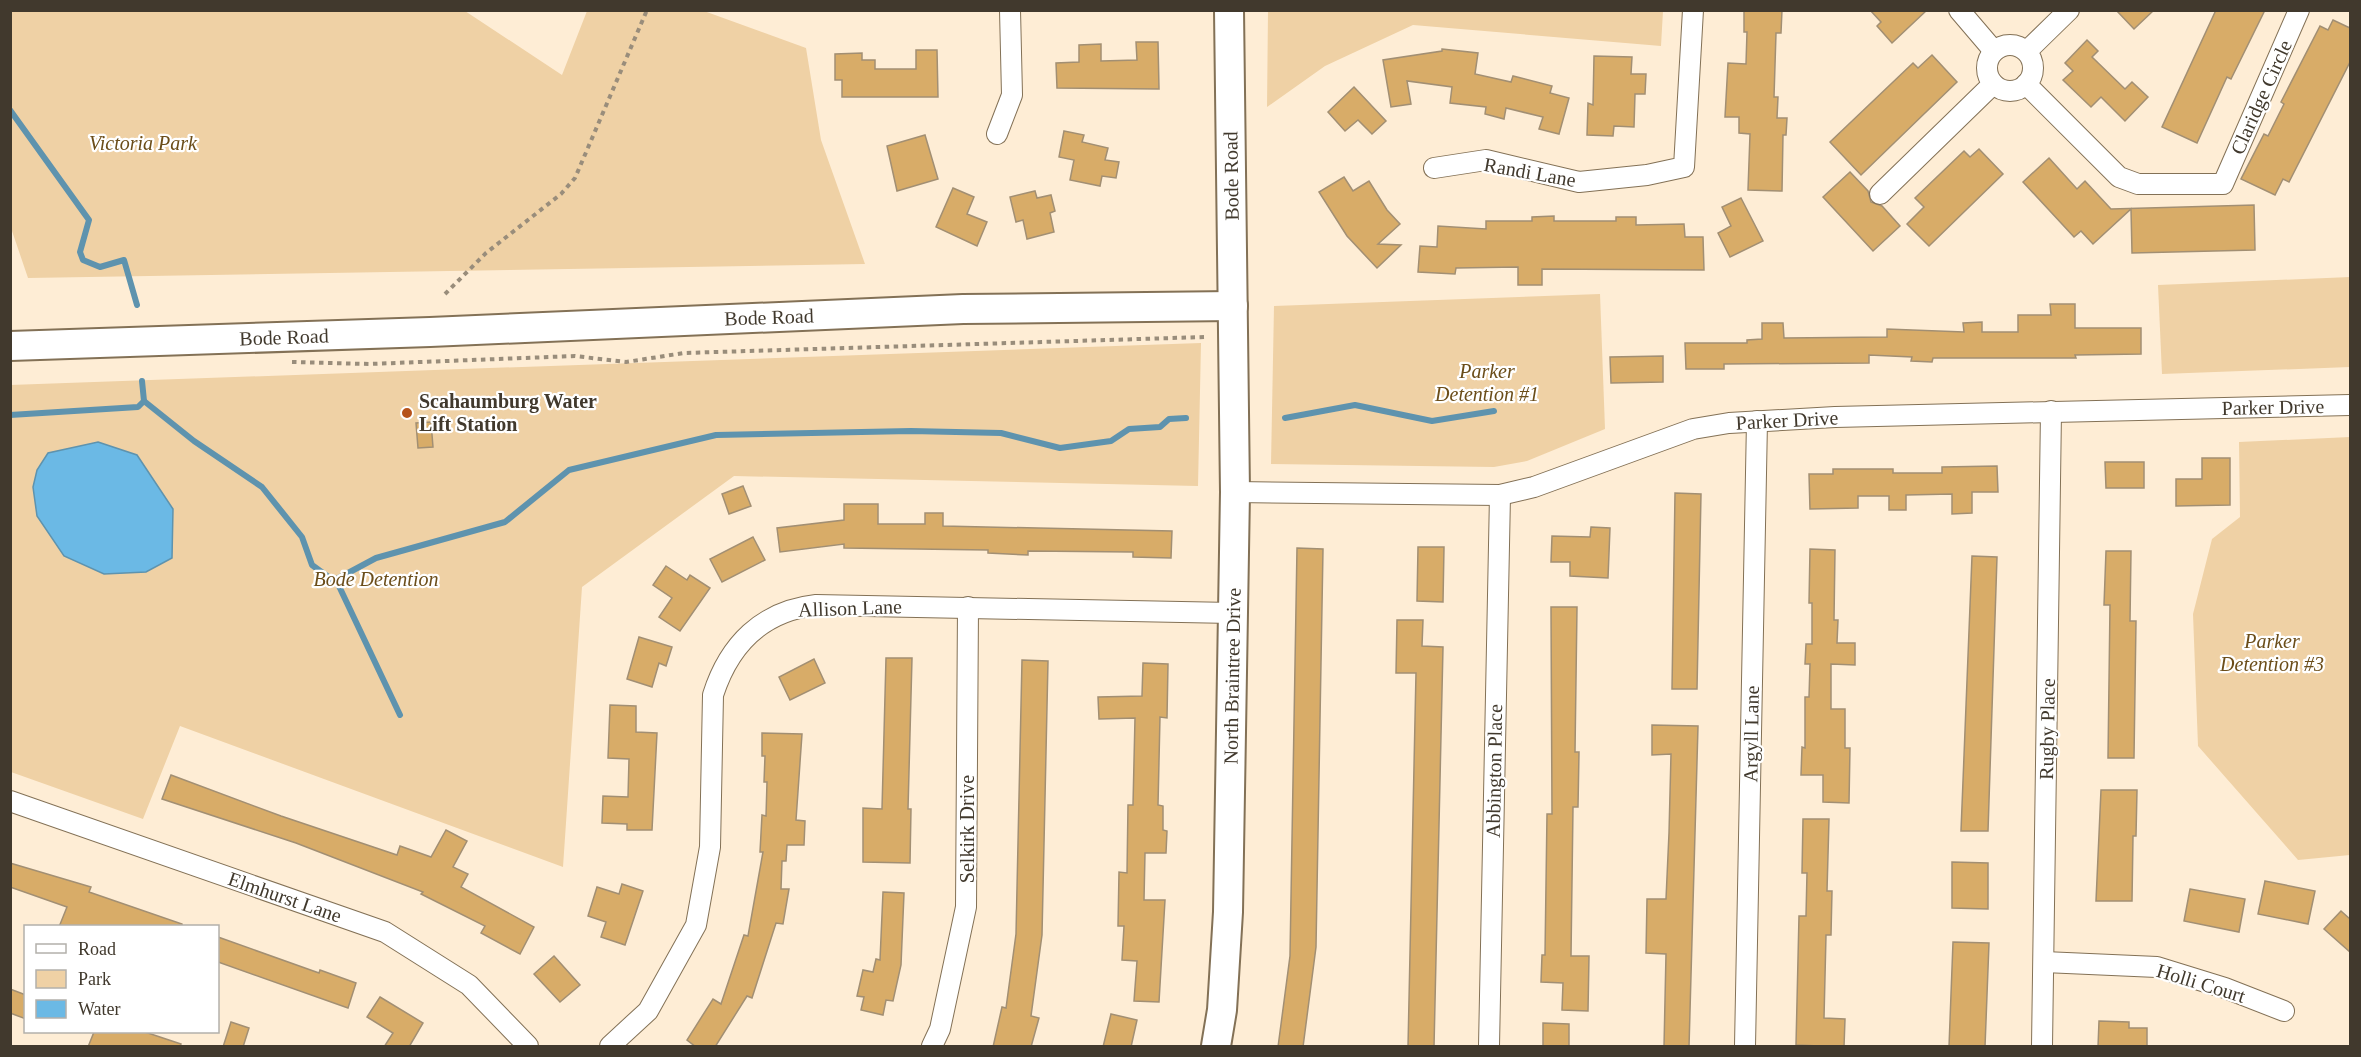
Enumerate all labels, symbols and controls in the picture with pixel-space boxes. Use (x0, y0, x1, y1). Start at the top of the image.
street label: Claridge Circle (2226, 36, 2297, 158)
street label: Bode Road (1219, 131, 1243, 221)
park label: Victoria Park (89, 132, 198, 154)
street label: Randi Lane (1482, 153, 1578, 191)
street label: Bode Road (724, 304, 814, 330)
street label: Bode Road (239, 324, 329, 350)
park label: Parker Detention #1 (1434, 360, 1539, 405)
place label: Scahaumburg Water Lift Station (419, 390, 597, 435)
street label: Parker Drive (2221, 395, 2325, 419)
marker: Scahaumburg Water Lift Station (400, 406, 414, 420)
street label: Parker Drive (1735, 406, 1839, 434)
park label: Bode Detention (314, 568, 438, 590)
street label: North Braintree Drive (1219, 587, 1245, 764)
street label: Allison Lane (798, 595, 902, 621)
park label: Parker Detention #3 (2219, 630, 2324, 675)
street label: Rugby Place (2035, 678, 2060, 780)
street label: Argyll Lane (1739, 685, 1764, 783)
street label: Abbington Place (1482, 704, 1507, 838)
street label: Selkirk Drive (956, 775, 978, 883)
street label: Elmhurst Lane (225, 867, 345, 927)
legend (24, 925, 219, 1033)
text: Road (78, 939, 116, 959)
street label: Holli Court (2154, 959, 2248, 1007)
text: Park (78, 969, 111, 989)
text: Water (78, 999, 121, 1019)

